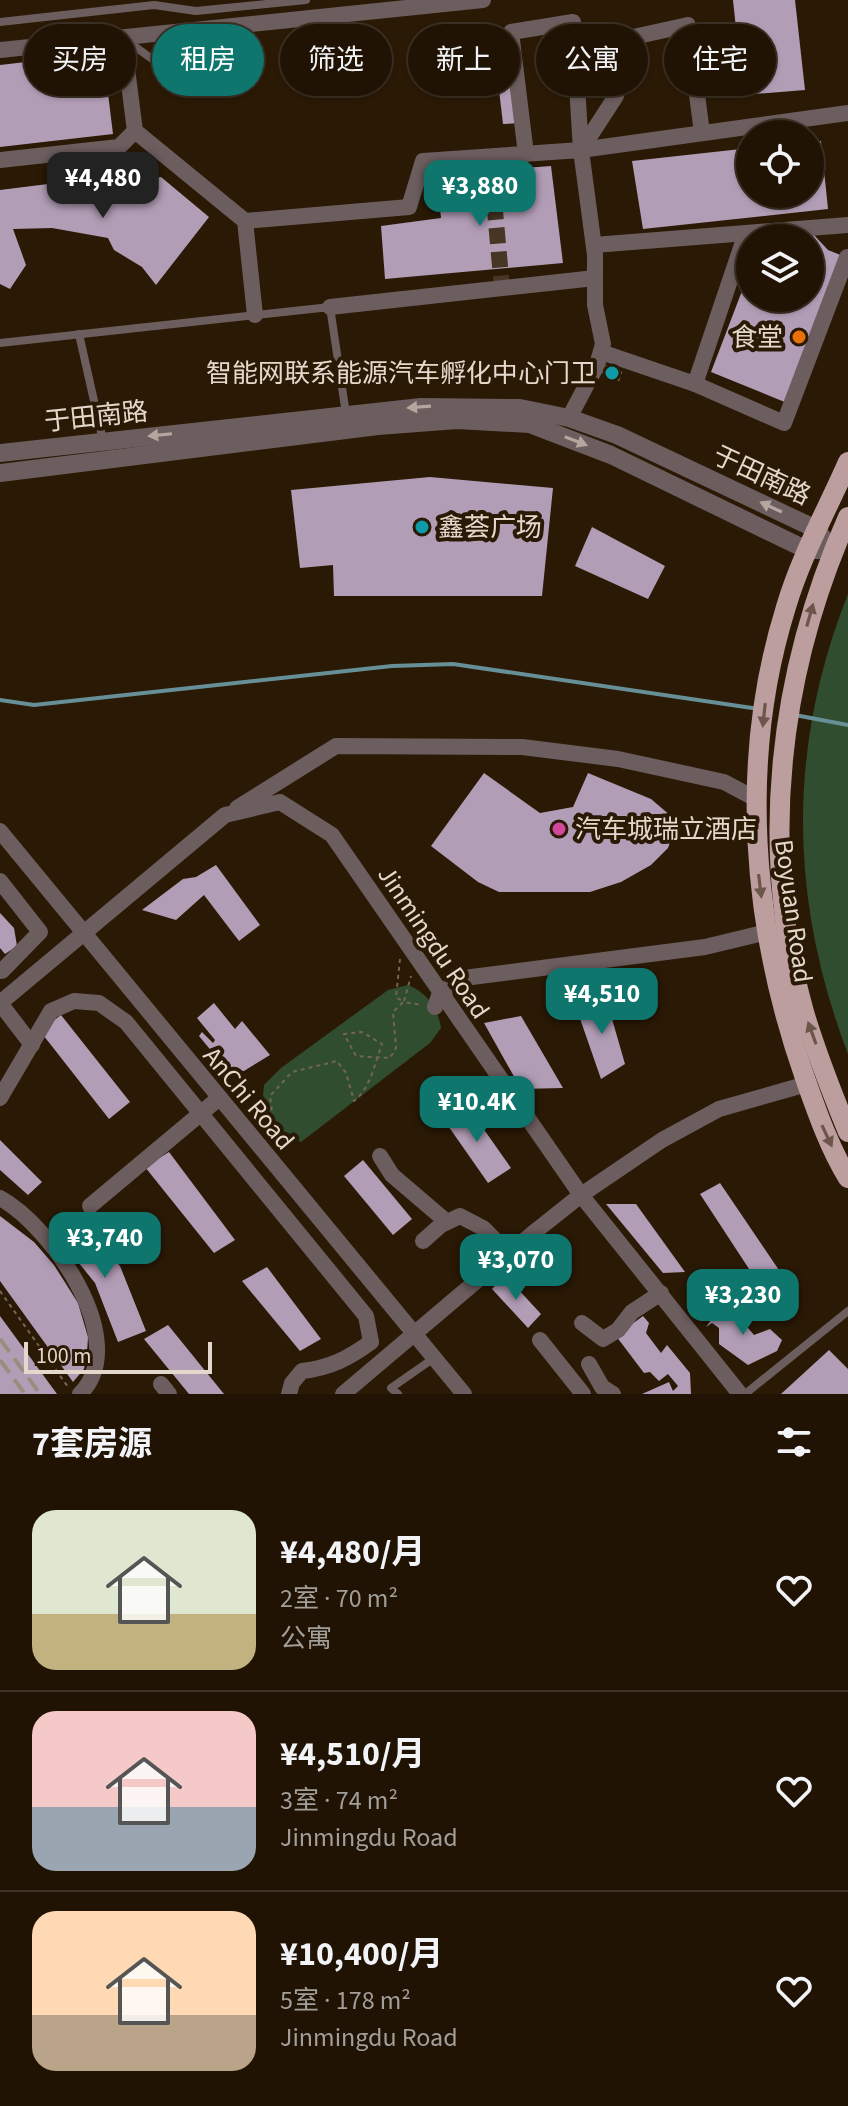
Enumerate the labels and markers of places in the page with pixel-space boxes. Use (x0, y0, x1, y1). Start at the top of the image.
pin: ¥4,480 (38, 152, 168, 220)
pin: ¥3,880 (415, 160, 545, 228)
place label: 食堂 (731, 319, 783, 356)
marker: 食堂 (790, 328, 808, 346)
place label: 智能网联系能源汽车孵化中心门卫 (206, 355, 596, 392)
marker: 智能网联系能源汽车孵化中心门卫 (603, 364, 621, 382)
place label: 鑫荟广场 (438, 509, 542, 546)
marker: 鑫荟广场 (413, 518, 431, 536)
place label: 汽车城瑞立酒店 (575, 811, 757, 848)
marker: 汽车城瑞立酒店 (550, 820, 568, 838)
pin: ¥4,510 (537, 968, 667, 1036)
pin: ¥10.4K (412, 1076, 542, 1144)
pin: ¥3,740 (40, 1212, 170, 1280)
pin: ¥3,070 (451, 1234, 581, 1302)
pin: ¥3,230 (678, 1269, 808, 1337)

